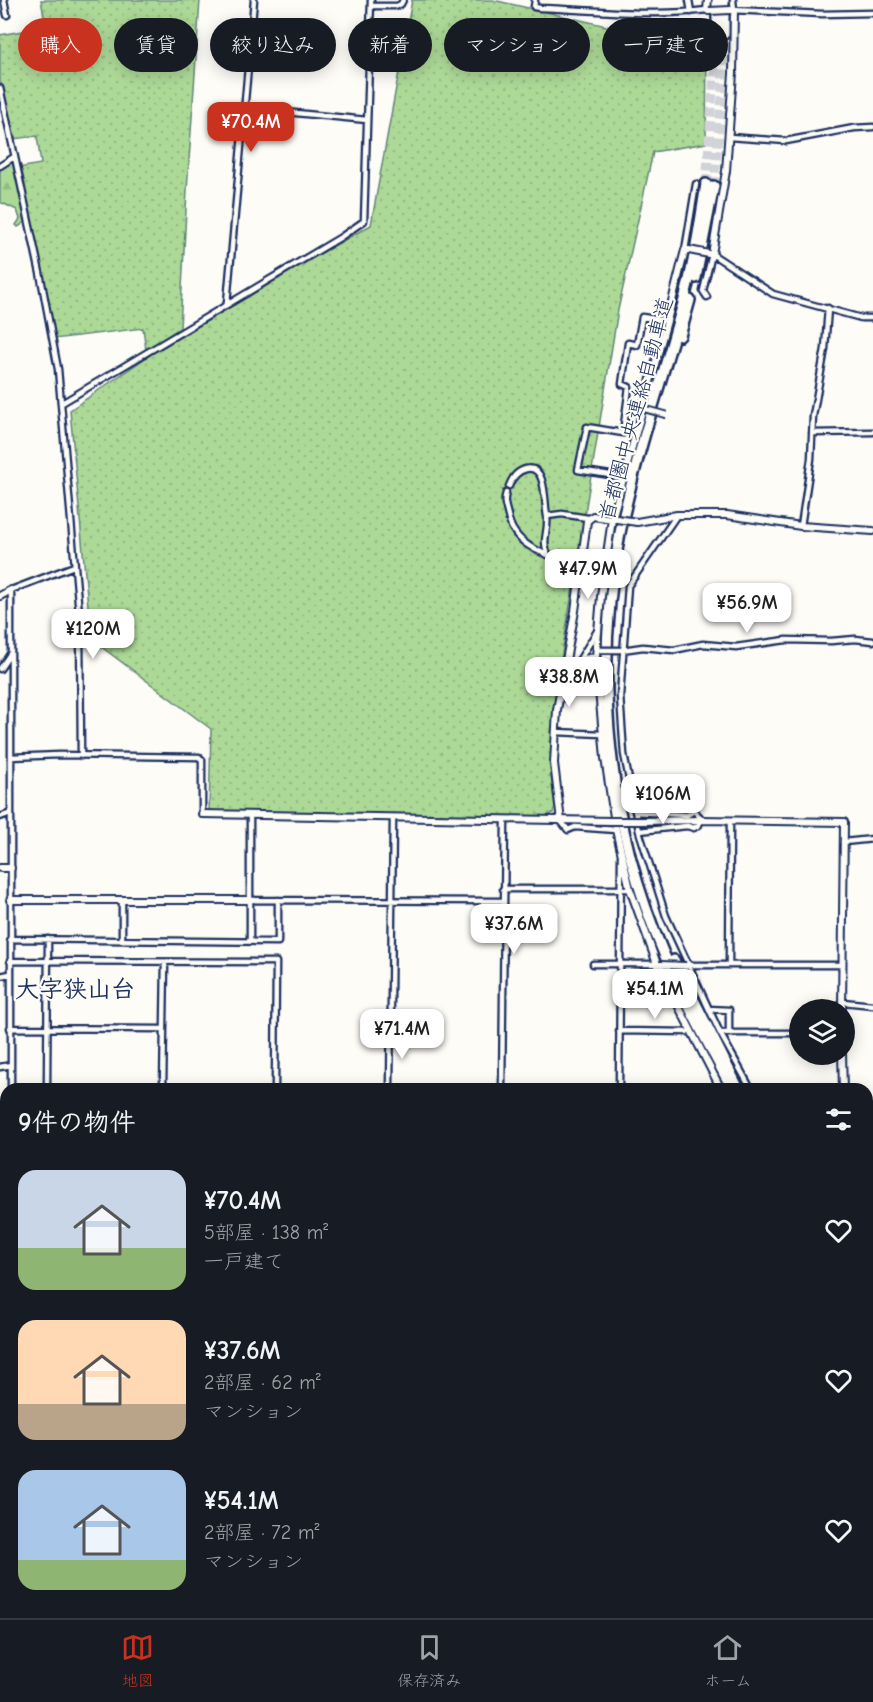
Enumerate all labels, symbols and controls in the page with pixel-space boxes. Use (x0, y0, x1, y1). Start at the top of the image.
chip: 購入 (18, 18, 102, 72)
chip: 賃貸 (114, 18, 198, 72)
chip: 絞り込み (210, 18, 336, 72)
chip: 新着 (348, 18, 432, 72)
chip: マンション (444, 18, 590, 72)
chip: 一戸建て (602, 18, 728, 72)
pin: ¥70.4M (202, 102, 300, 153)
text: ¥70.4M (221, 110, 281, 133)
street label: 首都圏中央連絡自動車道 (595, 294, 677, 524)
pin: ¥47.9M (539, 549, 637, 600)
text: ¥47.9M (559, 557, 617, 580)
pin: ¥56.9M (698, 583, 796, 634)
text: ¥56.9M (716, 591, 778, 614)
pin: ¥120M (51, 609, 135, 660)
text: ¥120M (65, 617, 121, 640)
pin: ¥38.8M (520, 657, 618, 708)
text: ¥38.8M (539, 665, 599, 688)
pin: ¥106M (621, 774, 705, 825)
text: ¥106M (635, 782, 691, 805)
pin: ¥37.6M (465, 904, 563, 955)
text: ¥37.6M (485, 912, 543, 935)
pin: ¥54.1M (606, 969, 704, 1020)
district label: 大字狭山台 (15, 975, 135, 1003)
text: ¥54.1M (626, 977, 684, 1000)
map controls (789, 999, 855, 1065)
button: layers (789, 999, 855, 1065)
pin: ¥71.4M (353, 1009, 451, 1060)
text: ¥71.4M (374, 1017, 430, 1040)
icon: filters (822, 1103, 855, 1136)
text: 9件の物件 (18, 1108, 136, 1138)
text: ¥70.4M (204, 1186, 281, 1216)
icon: home (66, 1194, 138, 1266)
icon: heart (822, 1214, 855, 1247)
text: 5部屋 · 138 m² (204, 1221, 328, 1244)
text: 一戸建て (204, 1250, 284, 1273)
text: ¥37.6M (204, 1336, 281, 1366)
icon: home (66, 1344, 138, 1416)
icon: heart (822, 1364, 855, 1397)
text: 2部屋 · 62 m² (204, 1371, 321, 1394)
text: マンション (204, 1400, 303, 1423)
text: ¥54.1M (204, 1486, 279, 1516)
icon: home (66, 1494, 138, 1566)
icon: heart (822, 1514, 855, 1547)
text: 2部屋 · 72 m² (204, 1521, 319, 1544)
text: マンション (204, 1550, 303, 1573)
tab: 地図 (121, 1631, 154, 1691)
tab: 保存済み (397, 1631, 461, 1691)
tab: ホーム (704, 1631, 752, 1691)

